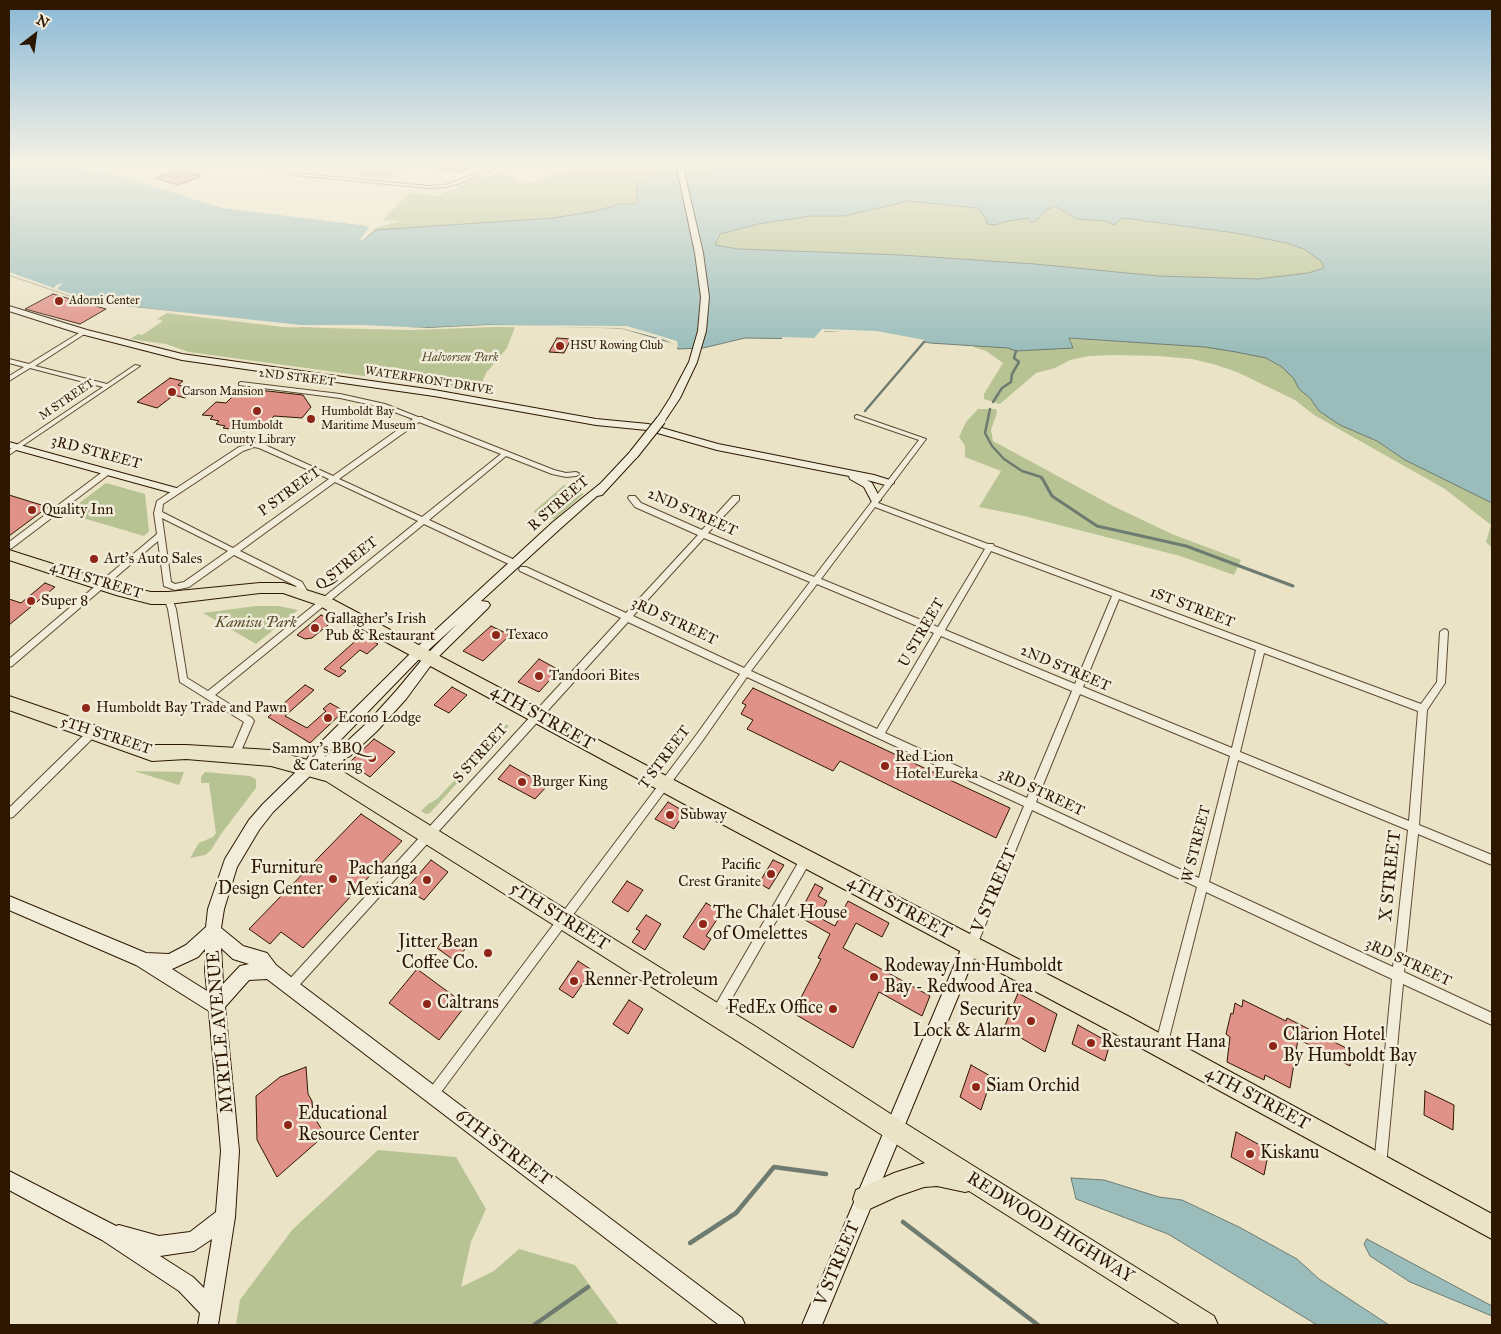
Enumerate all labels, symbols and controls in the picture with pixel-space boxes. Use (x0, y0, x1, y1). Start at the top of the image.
north arrow (10, 10, 60, 60)
text: N (33, 11, 52, 32)
place label: Adorni Center (69, 294, 139, 308)
marker: Adorni Center (53, 295, 65, 307)
place label: HSU Rowing Club (570, 339, 663, 353)
marker: HSU Rowing Club (554, 340, 566, 352)
park label: Halvorsen Park (422, 351, 498, 365)
street label: WATERFRONT DRIVE (364, 364, 494, 398)
street label: 2ND STREET (258, 366, 336, 390)
street label: M STREET (36, 376, 98, 424)
place label: Carson Mansion (182, 385, 264, 399)
marker: Carson Mansion (166, 386, 178, 398)
marker: Humboldt County Library (251, 405, 263, 417)
place label: Humboldt Bay Maritime Museum (321, 405, 416, 433)
marker: Humboldt Bay Maritime Museum (305, 413, 317, 425)
place label: Humboldt County Library (218, 419, 296, 447)
street label: 3RD STREET (49, 432, 143, 474)
street label: P STREET (255, 463, 325, 521)
street label: R STREET (525, 473, 593, 535)
street label: 2ND STREET (644, 485, 740, 541)
place label: Quality Inn (42, 501, 113, 519)
marker: Quality Inn (26, 504, 38, 516)
street label: Q STREET (312, 533, 382, 595)
place label: Art's Auto Sales (104, 550, 202, 568)
marker: Art's Auto Sales (88, 553, 100, 565)
street label: 4TH STREET (47, 558, 145, 604)
street label: 1ST STREET (1147, 584, 1237, 632)
place label: Super 8 (41, 592, 88, 610)
street label: 3RD STREET (628, 594, 720, 650)
marker: Super 8 (25, 595, 37, 607)
street label: U STREET (895, 595, 949, 671)
place label: Gallagher's Irish Pub & Restaurant (325, 610, 435, 645)
park label: Kamisu Park (215, 614, 297, 632)
marker: Gallagher's Irish Pub & Restaurant (309, 622, 321, 634)
place label: Texaco (506, 626, 548, 644)
marker: Texaco (490, 629, 502, 641)
street label: 2ND STREET (1017, 642, 1113, 696)
place label: Tandoori Bites (549, 667, 640, 685)
marker: Tandoori Bites (533, 670, 545, 682)
street label: 4TH STREET (486, 681, 598, 755)
place label: Humboldt Bay Trade and Pawn (96, 699, 287, 717)
marker: Humboldt Bay Trade and Pawn (80, 702, 92, 714)
place label: Econo Lodge (338, 709, 421, 727)
marker: Econo Lodge (322, 712, 334, 724)
street label: 5TH STREET (58, 713, 154, 759)
street label: S STREET (450, 721, 512, 787)
street label: T STREET (635, 723, 695, 793)
place label: Sammy's BBQ & Catering (272, 740, 362, 775)
place label: Red Lion Hotel Eureka (895, 748, 978, 783)
marker: Sammy's BBQ & Catering (366, 752, 378, 764)
marker: Red Lion Hotel Eureka (879, 760, 891, 772)
street label: 3RD STREET (995, 765, 1087, 821)
place label: Burger King (532, 773, 608, 791)
marker: Burger King (516, 776, 528, 788)
street label: W STREET (1179, 804, 1215, 884)
place label: Subway (680, 806, 727, 824)
marker: Subway (664, 809, 676, 821)
street label: X STREET (1375, 829, 1407, 923)
street label: V STREET (968, 845, 1022, 937)
place label: Pacific Crest Granite (678, 856, 761, 891)
place label: Furniture Design Center (218, 858, 323, 901)
place label: Pachanga Mexicana (346, 859, 417, 902)
marker: Pacific Crest Granite (765, 868, 777, 880)
street label: 4TH STREET (843, 871, 955, 945)
marker: Furniture Design Center (327, 873, 339, 885)
marker: Pachanga Mexicana (421, 874, 433, 886)
street label: 5TH STREET (505, 878, 613, 956)
place label: The Chalet House of Omelettes (713, 903, 847, 946)
marker: The Chalet House of Omelettes (697, 918, 709, 930)
place label: Jitter Bean Coffee Co. (398, 932, 478, 974)
street label: 3RD STREET (1362, 935, 1454, 991)
marker: Jitter Bean Coffee Co. (482, 947, 494, 959)
street label: MYRTLE AVENUE (203, 950, 239, 1114)
place label: Rodeway Inn Humboldt Bay - Redwood Area (884, 956, 1063, 999)
place label: Renner Petroleum (584, 970, 718, 992)
marker: Rodeway Inn Humboldt Bay - Redwood Area (868, 971, 880, 983)
marker: Renner Petroleum (568, 975, 580, 987)
place label: Caltrans (437, 993, 499, 1015)
marker: Caltrans (421, 998, 433, 1010)
place label: FedEx Office (727, 998, 823, 1020)
place label: Security Lock & Alarm (913, 1000, 1021, 1042)
marker: FedEx Office (827, 1003, 839, 1015)
marker: Security Lock & Alarm (1025, 1015, 1037, 1027)
place label: Clarion Hotel By Humboldt Bay (1283, 1025, 1417, 1068)
place label: Restaurant Hana (1101, 1032, 1226, 1054)
marker: Restaurant Hana (1085, 1037, 1097, 1049)
marker: Clarion Hotel By Humboldt Bay (1267, 1040, 1279, 1052)
street label: 4TH STREET (1201, 1062, 1313, 1136)
place label: Siam Orchid (986, 1076, 1080, 1098)
marker: Siam Orchid (970, 1081, 982, 1093)
place label: Educational Resource Center (298, 1104, 419, 1146)
street label: 6TH STREET (451, 1105, 555, 1191)
marker: Educational Resource Center (282, 1119, 294, 1131)
place label: Kiskanu (1260, 1143, 1319, 1165)
marker: Kiskanu (1244, 1148, 1256, 1160)
street label: REDWOOD HIGHWAY (962, 1168, 1138, 1288)
street label: V STREET (811, 1218, 865, 1310)

